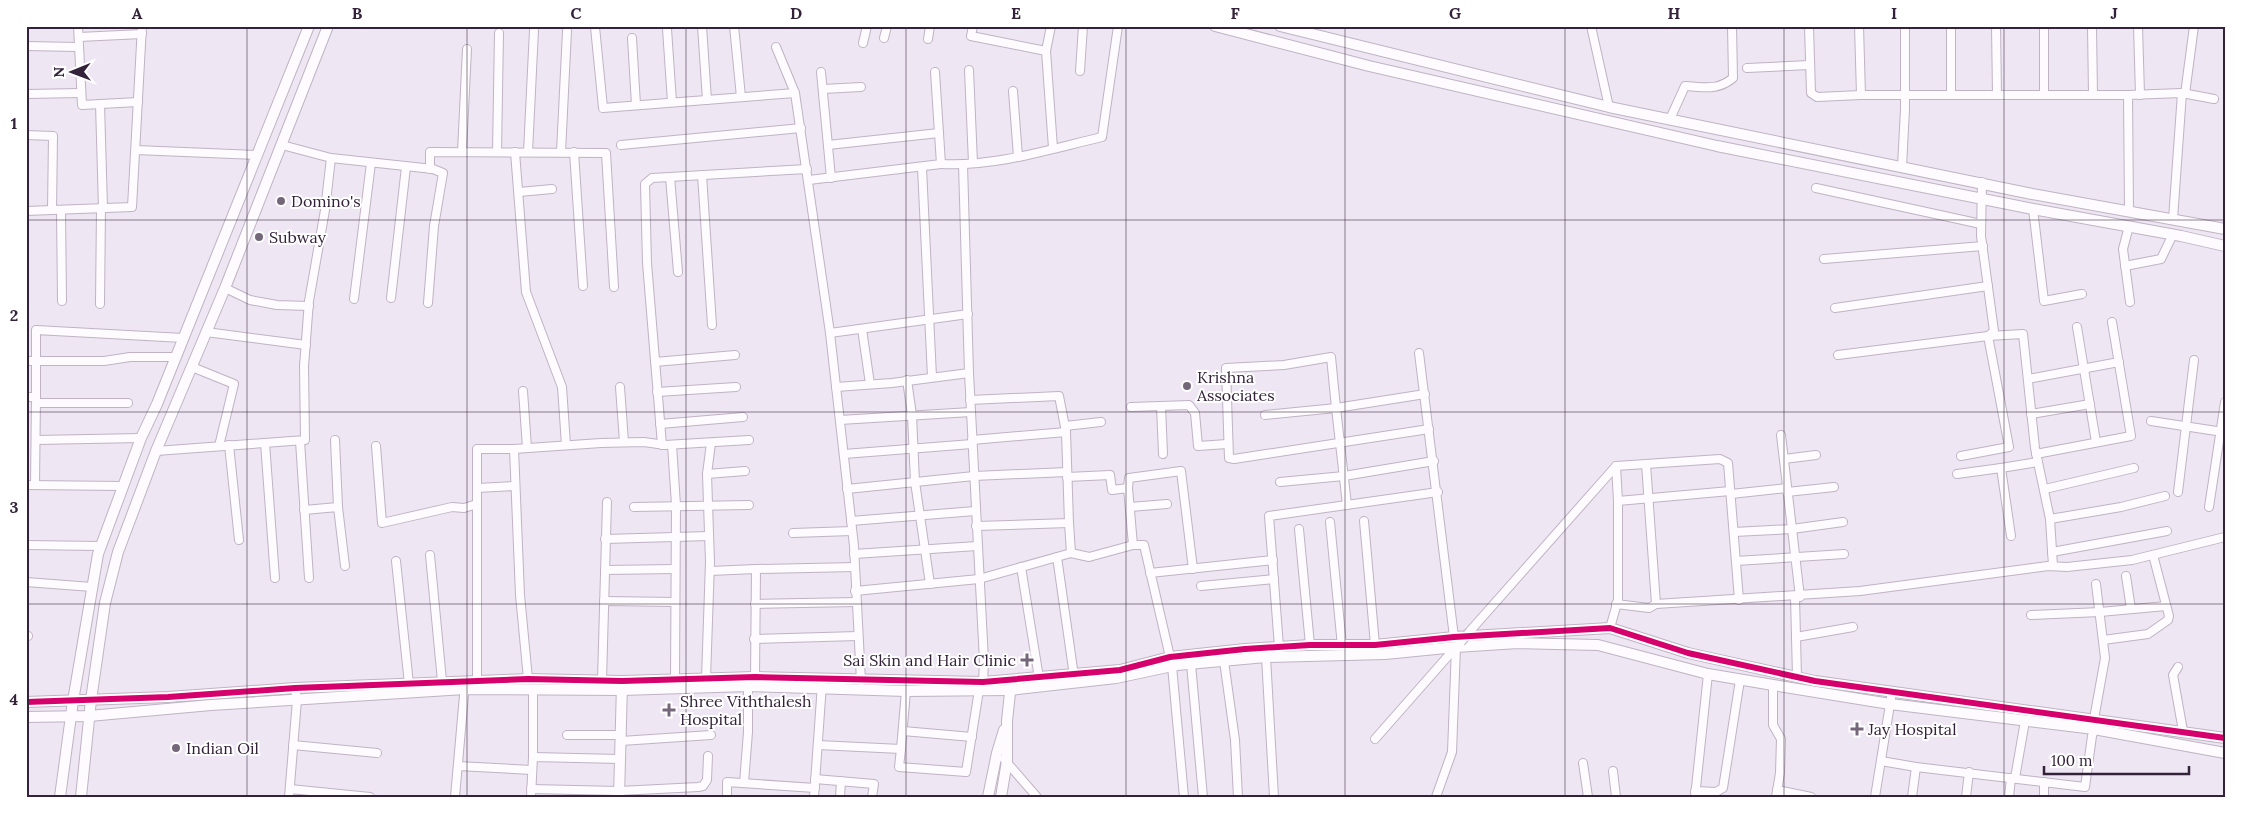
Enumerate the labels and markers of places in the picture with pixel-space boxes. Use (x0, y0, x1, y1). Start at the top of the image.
place label: Domino's (291, 191, 361, 211)
marker: Domino's (275, 195, 287, 207)
place label: Subway (269, 227, 327, 247)
marker: Subway (253, 231, 265, 243)
place label: Krishna Associates (1196, 367, 1275, 405)
marker: Krishna Associates (1181, 380, 1193, 392)
place label: Sai Skin and Hair Clinic (843, 650, 1016, 670)
marker: Sai Skin and Hair Clinic (1020, 653, 1034, 667)
place label: Shree Viththalesh Hospital (680, 691, 812, 729)
marker: Shree Viththalesh Hospital (662, 703, 676, 717)
place label: Jay Hospital (1867, 719, 1956, 739)
marker: Jay Hospital (1850, 722, 1864, 736)
place label: Indian Oil (186, 738, 259, 758)
marker: Indian Oil (170, 742, 182, 754)

